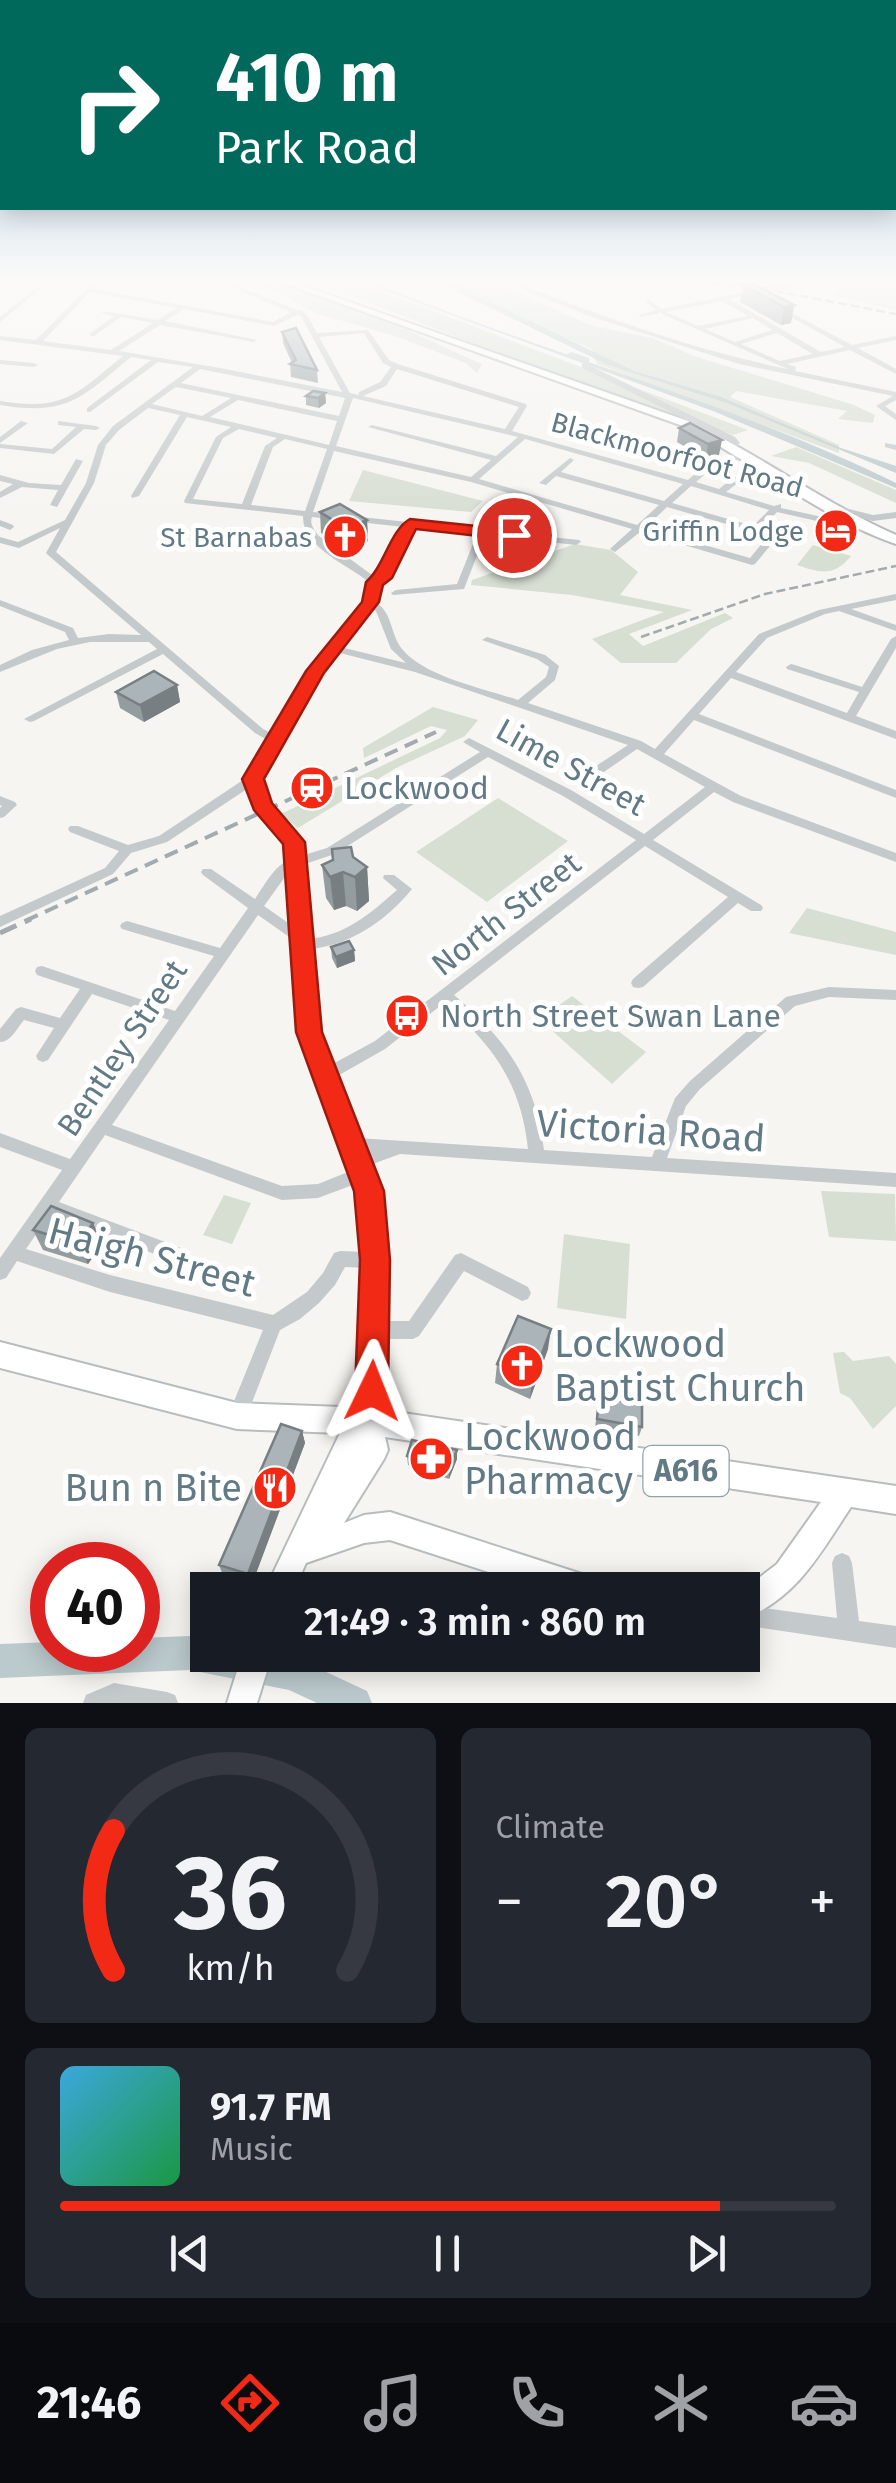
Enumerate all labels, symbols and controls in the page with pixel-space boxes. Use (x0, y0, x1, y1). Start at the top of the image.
text: 410 m (215, 36, 399, 120)
icon: right (50, 40, 180, 170)
text: Park Road (215, 121, 419, 175)
street label: Blackmoorfoot Road (547, 405, 807, 505)
pin (472, 493, 557, 578)
icon: arrive (487, 508, 542, 563)
hotel icon: Griffin Lodge (813, 508, 859, 554)
church icon: St Barnabas (322, 514, 368, 560)
place label: Griffin Lodge (643, 515, 804, 548)
place label: St Barnabas (160, 521, 312, 554)
street label: Lime Street (490, 710, 653, 824)
station icon: Lockwood (289, 765, 335, 811)
place label: Lockwood (344, 769, 489, 807)
street label: North Street (424, 844, 588, 984)
street label: Bentley Street (49, 952, 195, 1143)
bus stop icon: North Street Swan Lane (384, 993, 430, 1039)
place label: North Street Swan Lane (440, 997, 781, 1035)
street label: Victoria Road (535, 1100, 767, 1162)
street label: Haigh Street (43, 1207, 261, 1307)
place label: Lockwood Baptist Church (554, 1321, 806, 1411)
position arrow (320, 1339, 424, 1443)
church icon: Lockwood Baptist Church (499, 1343, 545, 1389)
place label: Lockwood Pharmacy (464, 1414, 636, 1504)
pharmacy icon: Lockwood Pharmacy (408, 1436, 454, 1482)
road number: A616 (644, 1446, 728, 1496)
place label: Bun n Bite (64, 1465, 242, 1511)
restaurant icon: Bun n Bite (252, 1465, 298, 1511)
speed limit sign: 40 (30, 1542, 160, 1672)
text: 21:49 · 3 min · 860 m (304, 1599, 646, 1645)
text: Climate (496, 1808, 605, 1846)
text: 36 (173, 1831, 287, 1956)
text: 20° (605, 1857, 726, 1947)
text: − (496, 1869, 523, 1935)
text: + (809, 1869, 836, 1935)
text: km/h (186, 1947, 274, 1989)
text: 91.7 FM (210, 2084, 331, 2130)
text: Music (210, 2130, 293, 2168)
icon: previous (162, 2226, 217, 2281)
icon: pause (420, 2226, 475, 2281)
icon: next (679, 2226, 734, 2281)
icon: directions (215, 2368, 285, 2438)
icon: music (358, 2368, 428, 2438)
icon: phone (502, 2368, 572, 2438)
icon: climate (646, 2368, 716, 2438)
icon: car (789, 2368, 859, 2438)
text: 21:46 (37, 2376, 141, 2430)

